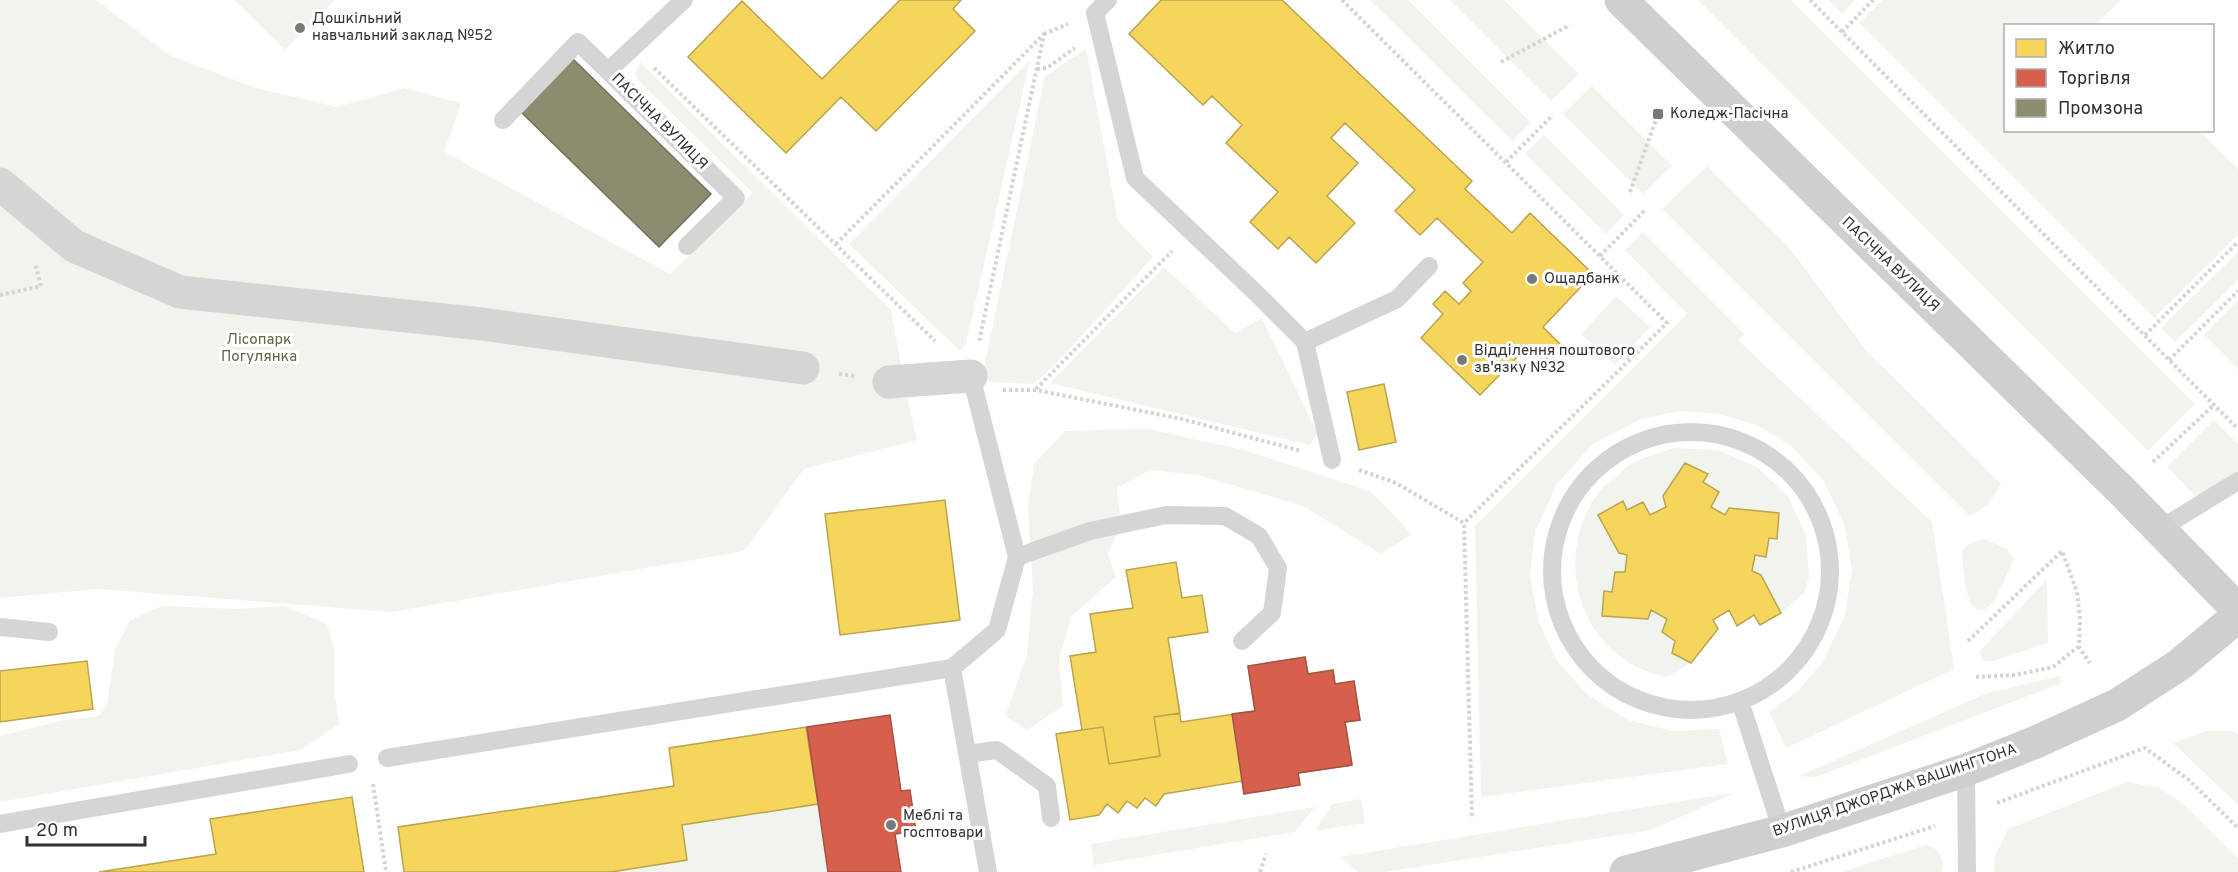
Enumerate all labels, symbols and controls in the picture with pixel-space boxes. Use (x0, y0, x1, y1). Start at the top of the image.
place label: Дошкільний навчальний заклад №52 (312, 10, 493, 46)
marker: Дошкільний навчальний заклад №52 (293, 21, 307, 35)
legend (2004, 24, 2214, 132)
text: Житло (2058, 38, 2115, 61)
text: Торгівля (2058, 68, 2131, 91)
street label: ПАСІЧНА ВУЛИЦЯ (607, 70, 711, 174)
text: Промзона (2058, 98, 2143, 121)
place label: Коледж-Пасічна (1670, 105, 1788, 124)
marker: Коледж-Пасічна (1651, 107, 1665, 121)
street label: ПАСІЧНА ВУЛИЦЯ (1837, 213, 1943, 317)
place label: Ощадбанк (1544, 270, 1620, 289)
marker: Ощадбанк (1525, 272, 1539, 286)
park label: Лісопарк Погулянка (221, 331, 297, 367)
place label: Відділення поштового зв'язку №32 (1474, 342, 1635, 378)
marker: Відділення поштового зв'язку №32 (1455, 353, 1469, 367)
street label: ВУЛИЦЯ ДЖОРДЖА ВАШИНГТОНА (1770, 740, 2020, 842)
place label: Меблі та госптовари (903, 807, 983, 843)
scale bar (27, 809, 146, 847)
marker: Меблі та госптовари (884, 818, 898, 832)
text: 20 m (36, 820, 78, 843)

